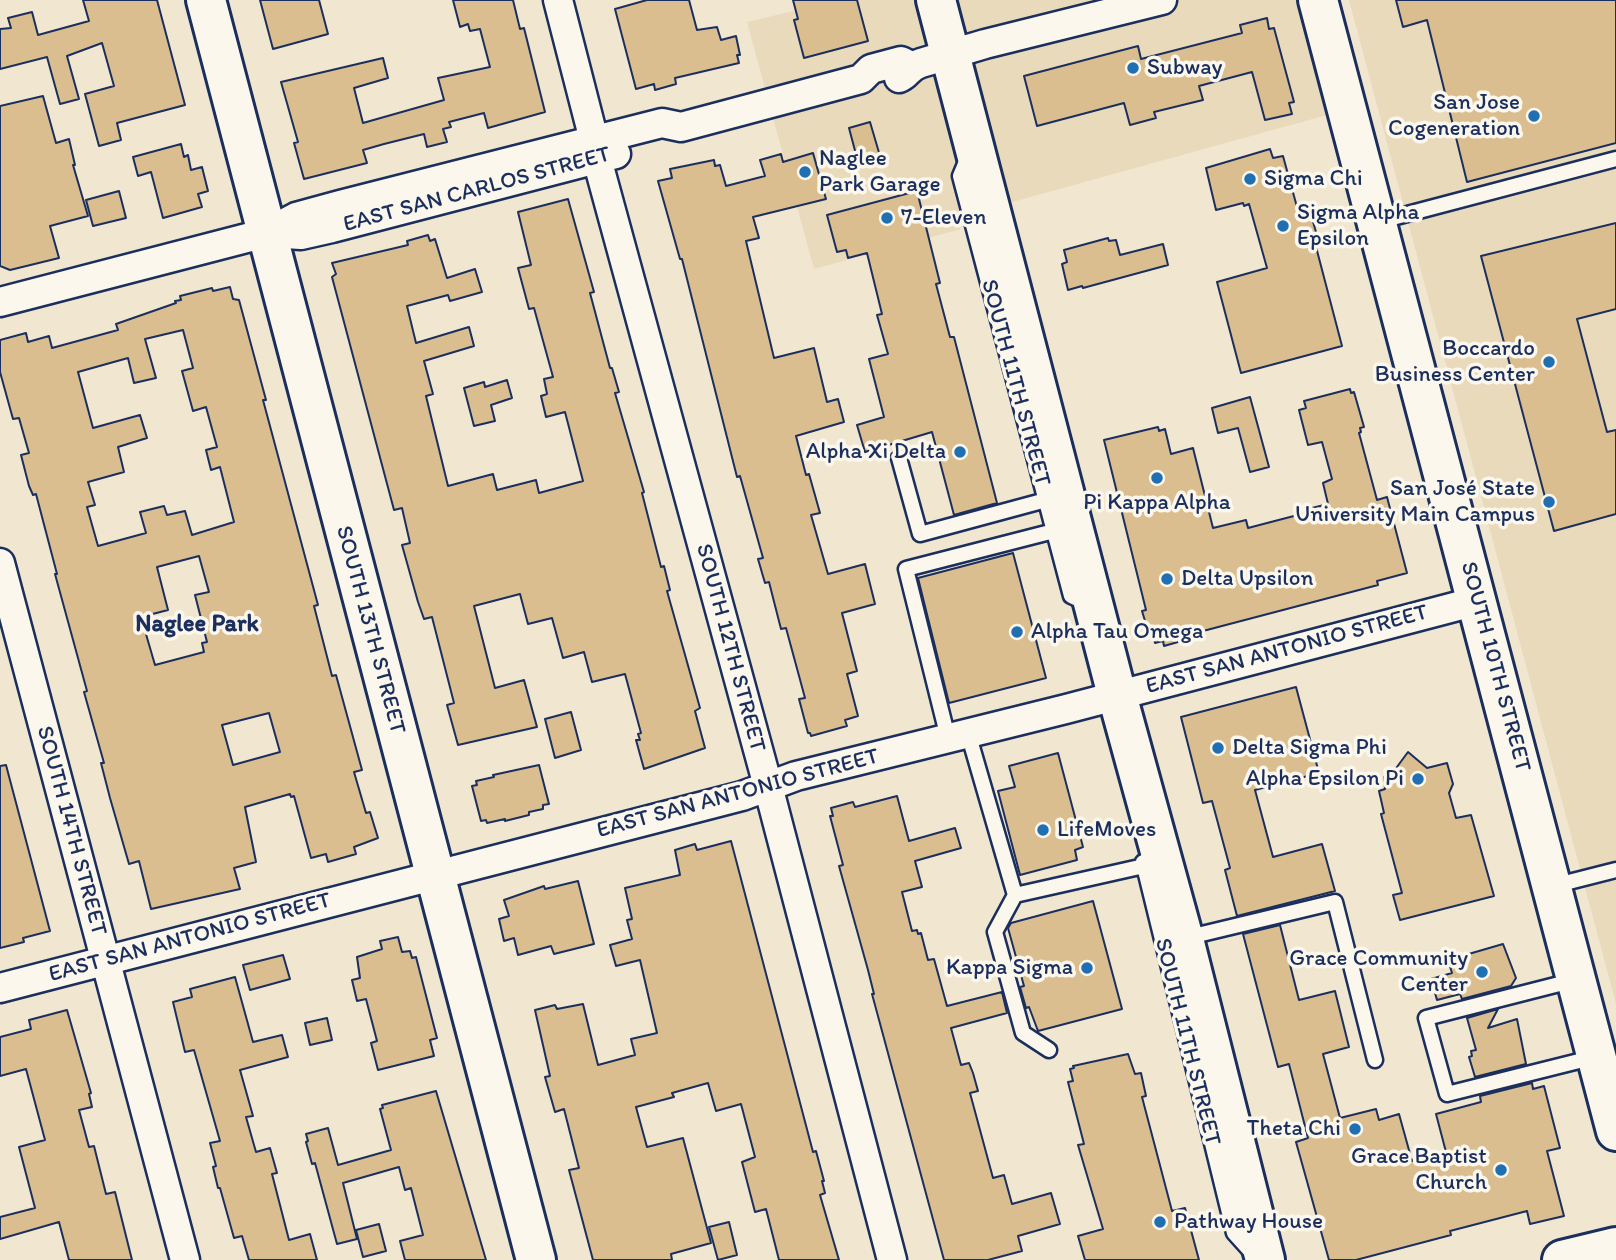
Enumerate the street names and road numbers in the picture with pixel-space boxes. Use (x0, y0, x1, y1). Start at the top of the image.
street label: EAST SAN CARLOS STREET (340, 141, 614, 239)
street label: SOUTH 11TH STREET (974, 277, 1056, 489)
street label: SOUTH 13TH STREET (329, 523, 411, 737)
street label: SOUTH 12TH STREET (689, 541, 771, 755)
street label: SOUTH 10TH STREET (1454, 559, 1536, 775)
street label: EAST SAN ANTONIO STREET (1143, 599, 1431, 701)
street label: SOUTH 14TH STREET (30, 723, 112, 939)
street label: EAST SAN ANTONIO STREET (594, 743, 882, 845)
street label: EAST SAN ANTONIO STREET (46, 887, 334, 989)
street label: SOUTH 11TH STREET (1148, 935, 1226, 1149)

